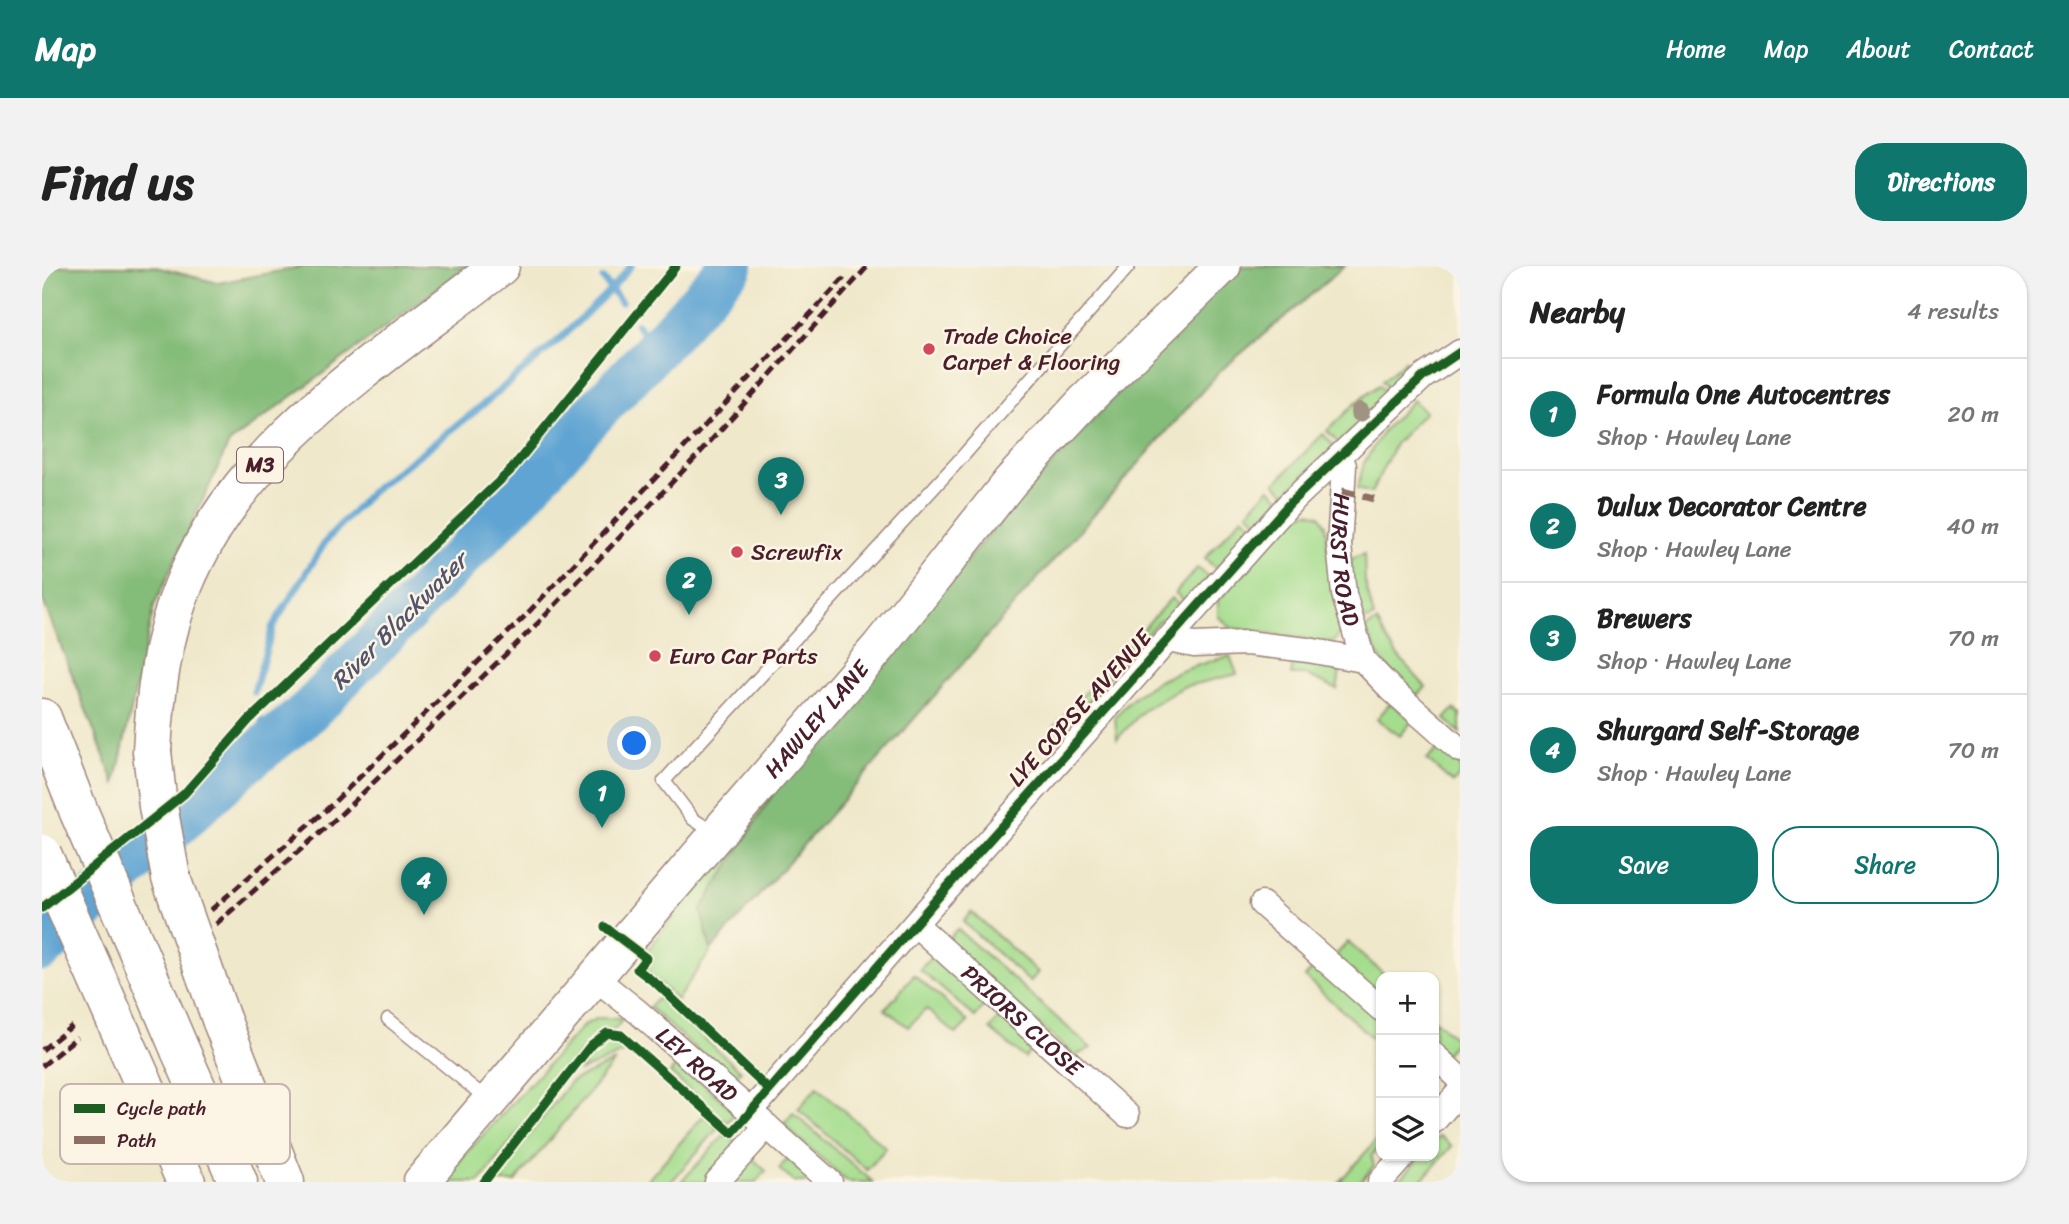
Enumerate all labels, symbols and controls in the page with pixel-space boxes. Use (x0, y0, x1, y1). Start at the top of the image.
text: Map (35, 20, 96, 78)
text: Home (1666, 28, 1726, 70)
text: Map (1764, 28, 1808, 70)
text: About (1846, 28, 1911, 70)
text: Contact (1949, 28, 2034, 70)
text: Find us (42, 139, 194, 226)
button: Directions (1855, 143, 2027, 221)
text: Nearby (1530, 285, 1625, 339)
text: 4 results (1907, 291, 1999, 332)
place label: Trade Choice Carpet & Flooring (943, 316, 1121, 383)
marker: Trade Choice Carpet & Flooring (921, 341, 937, 357)
text: Formula One Autocentres (1597, 371, 1890, 417)
text: 1 (1548, 394, 1558, 435)
text: 20 m (1948, 394, 1999, 435)
text: Shop · Hawley Lane (1597, 417, 1792, 458)
road number: M3 (237, 448, 283, 482)
pin: 3 (758, 457, 804, 515)
text: Dulux Decorator Centre (1597, 483, 1867, 529)
street label: HURST ROAD (1318, 492, 1373, 632)
text: 2 (1546, 506, 1560, 547)
text: 40 m (1946, 506, 1999, 547)
text: Shop · Hawley Lane (1597, 529, 1792, 570)
place label: Screwfix (751, 532, 843, 573)
water label: River Blackwater (320, 539, 481, 700)
marker: Screwfix (729, 544, 745, 560)
pin: 2 (666, 557, 712, 615)
text: Brewers (1597, 595, 1691, 641)
street label: LYE COPSE AVENUE (997, 618, 1164, 797)
text: 3 (1547, 618, 1559, 659)
text: 70 m (1948, 618, 1999, 659)
place label: Euro Car Parts (669, 636, 818, 677)
text: Shop · Hawley Lane (1597, 641, 1792, 682)
marker: Euro Car Parts (647, 648, 663, 664)
street label: HAWLEY LANE (753, 649, 881, 788)
text: Shurgard Self-Storage (1597, 707, 1859, 753)
your location (617, 726, 651, 760)
text: 4 (1546, 730, 1560, 771)
text: 70 m (1948, 730, 1999, 771)
text: Shop · Hawley Lane (1597, 753, 1792, 794)
pin: 1 (579, 770, 625, 828)
button: Save (1530, 826, 1758, 904)
button: Share (1772, 826, 1999, 904)
pin: 4 (401, 857, 447, 915)
street label: PRIORS CLOSE (951, 954, 1094, 1088)
map controls (1376, 972, 1439, 1161)
button: + (1376, 972, 1439, 1035)
street label: LEY ROAD (646, 1016, 748, 1113)
button: − (1376, 1035, 1439, 1098)
legend (60, 1084, 290, 1164)
text: Cycle path (117, 1092, 206, 1125)
button: layers (1376, 1098, 1439, 1161)
text: Path (117, 1124, 156, 1157)

